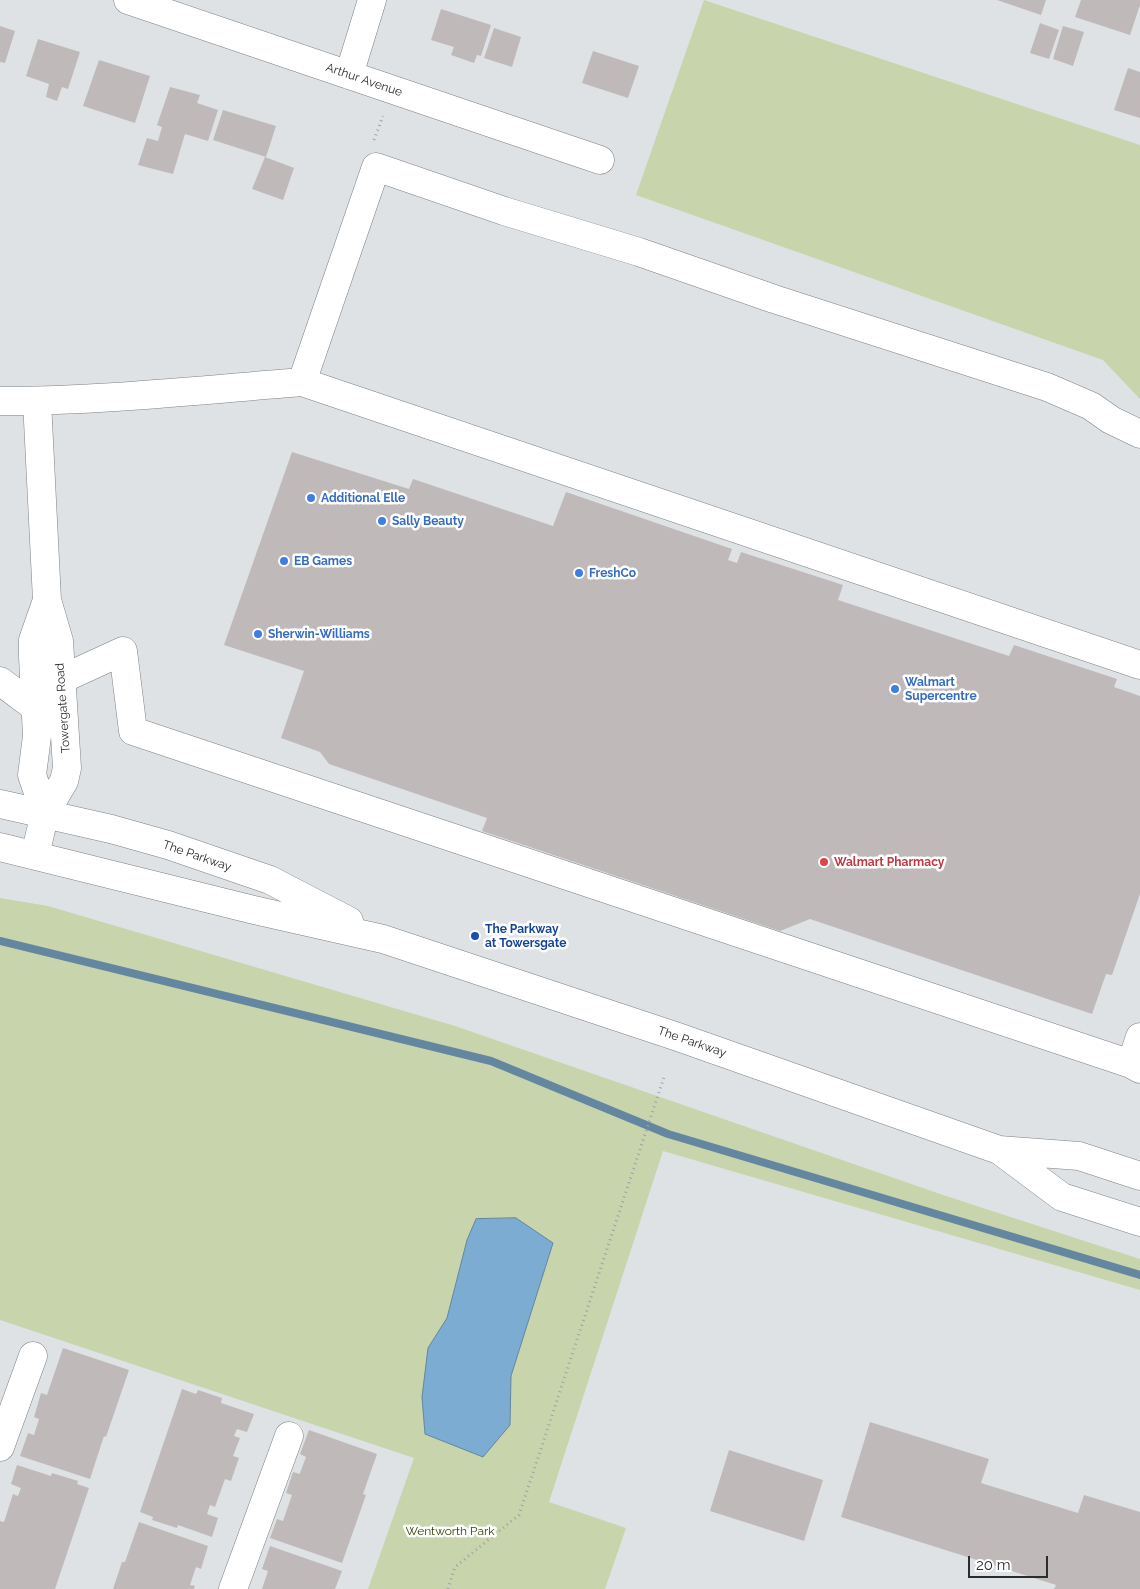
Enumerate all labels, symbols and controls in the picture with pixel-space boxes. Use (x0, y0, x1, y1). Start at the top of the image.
street label: Arthur Avenue (324, 60, 404, 100)
place label: Additional Elle (321, 491, 405, 505)
marker: Additional Elle (305, 492, 317, 504)
place label: Sally Beauty (392, 514, 464, 528)
marker: Sally Beauty (376, 515, 388, 527)
place label: EB Games (294, 554, 352, 568)
marker: EB Games (278, 555, 290, 567)
place label: FreshCo (589, 566, 636, 580)
marker: FreshCo (573, 567, 585, 579)
place label: Sherwin-Williams (268, 627, 370, 641)
marker: Sherwin-Williams (252, 628, 264, 640)
street label: Towergate Road (53, 662, 73, 754)
place label: Walmart Supercentre (905, 675, 977, 703)
marker: Walmart Supercentre (889, 683, 901, 695)
street label: The Parkway (161, 838, 233, 874)
place label: Walmart Pharmacy (834, 855, 944, 869)
marker: Walmart Pharmacy (818, 856, 830, 868)
place label: The Parkway at Towersgate (485, 922, 566, 950)
marker: The Parkway at Towersgate (469, 930, 481, 942)
street label: The Parkway (656, 1024, 728, 1060)
park label: Wentworth Park (405, 1524, 495, 1538)
scale bar (970, 1546, 1050, 1578)
text: 20 m (976, 1556, 1011, 1574)

